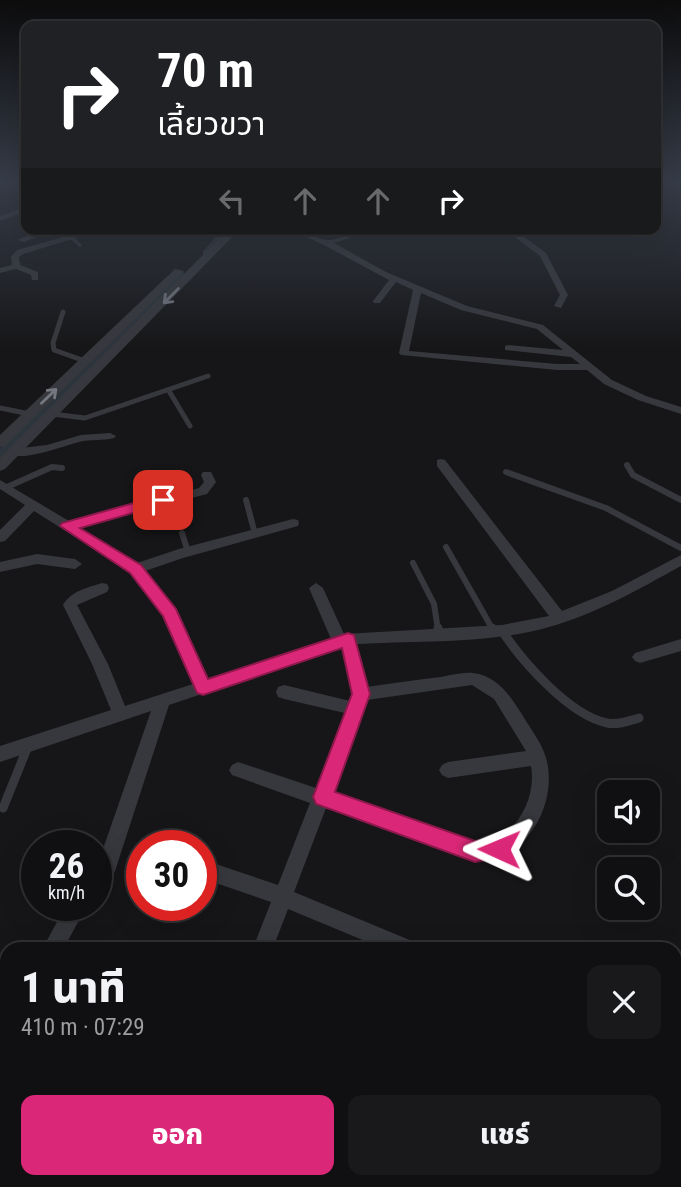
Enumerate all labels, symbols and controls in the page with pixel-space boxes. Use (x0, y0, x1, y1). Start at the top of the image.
text: 70 m (157, 42, 254, 99)
icon: right (42, 49, 133, 140)
text: เลี้ยวขวา (157, 105, 265, 143)
icon: left (213, 182, 251, 220)
icon: ahead (286, 182, 324, 220)
icon: ahead (359, 182, 397, 220)
icon: right (432, 182, 470, 220)
one-way arrow (163, 287, 180, 304)
one-way arrow (40, 387, 57, 404)
pin (133, 470, 193, 530)
icon: arrive (144, 481, 182, 519)
map controls (597, 780, 660, 920)
button: sound (597, 780, 660, 843)
position arrow (462, 812, 536, 886)
speed limit sign: 30 (126, 830, 217, 921)
text: 26 (49, 846, 84, 887)
button: search (597, 857, 660, 920)
text: km/h (48, 882, 85, 903)
text: 1 นาที (21, 963, 126, 1012)
button: close (587, 965, 661, 1039)
text: 410 m · 07:29 (21, 1014, 145, 1041)
button: ออก (21, 1095, 334, 1175)
button: แชร์ (348, 1095, 661, 1175)

